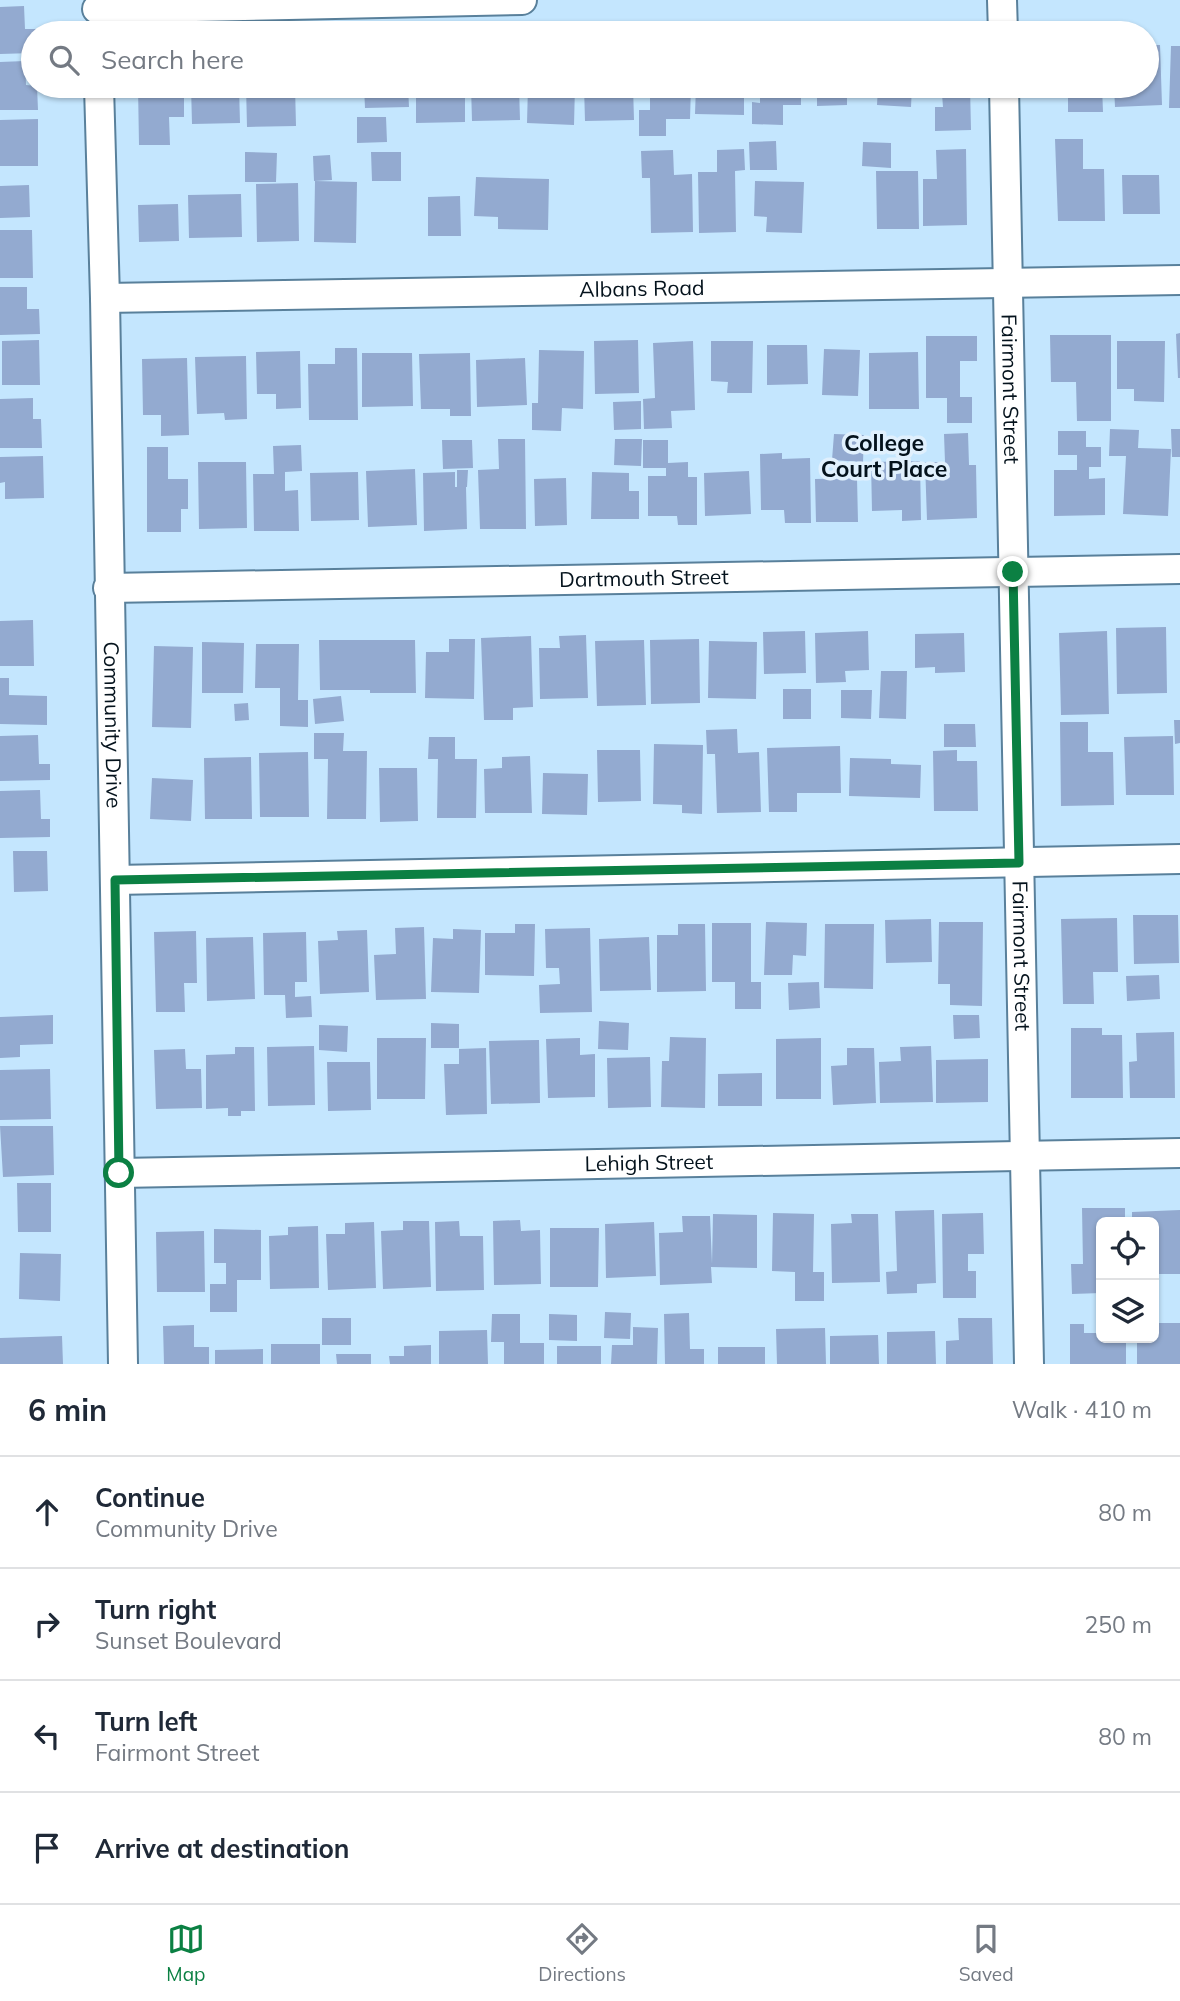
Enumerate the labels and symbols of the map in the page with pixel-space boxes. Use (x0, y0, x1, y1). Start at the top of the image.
street label: Albans Road (579, 274, 705, 302)
street label: Fairmont Street (996, 314, 1025, 464)
district label: College Court Place (821, 428, 947, 483)
route end (997, 556, 1028, 587)
street label: Dartmouth Street (559, 563, 729, 592)
street label: Community Drive (99, 641, 128, 808)
street label: Fairmont Street (1008, 880, 1036, 1031)
street label: Lehigh Street (584, 1148, 713, 1176)
route start (103, 1157, 134, 1188)

